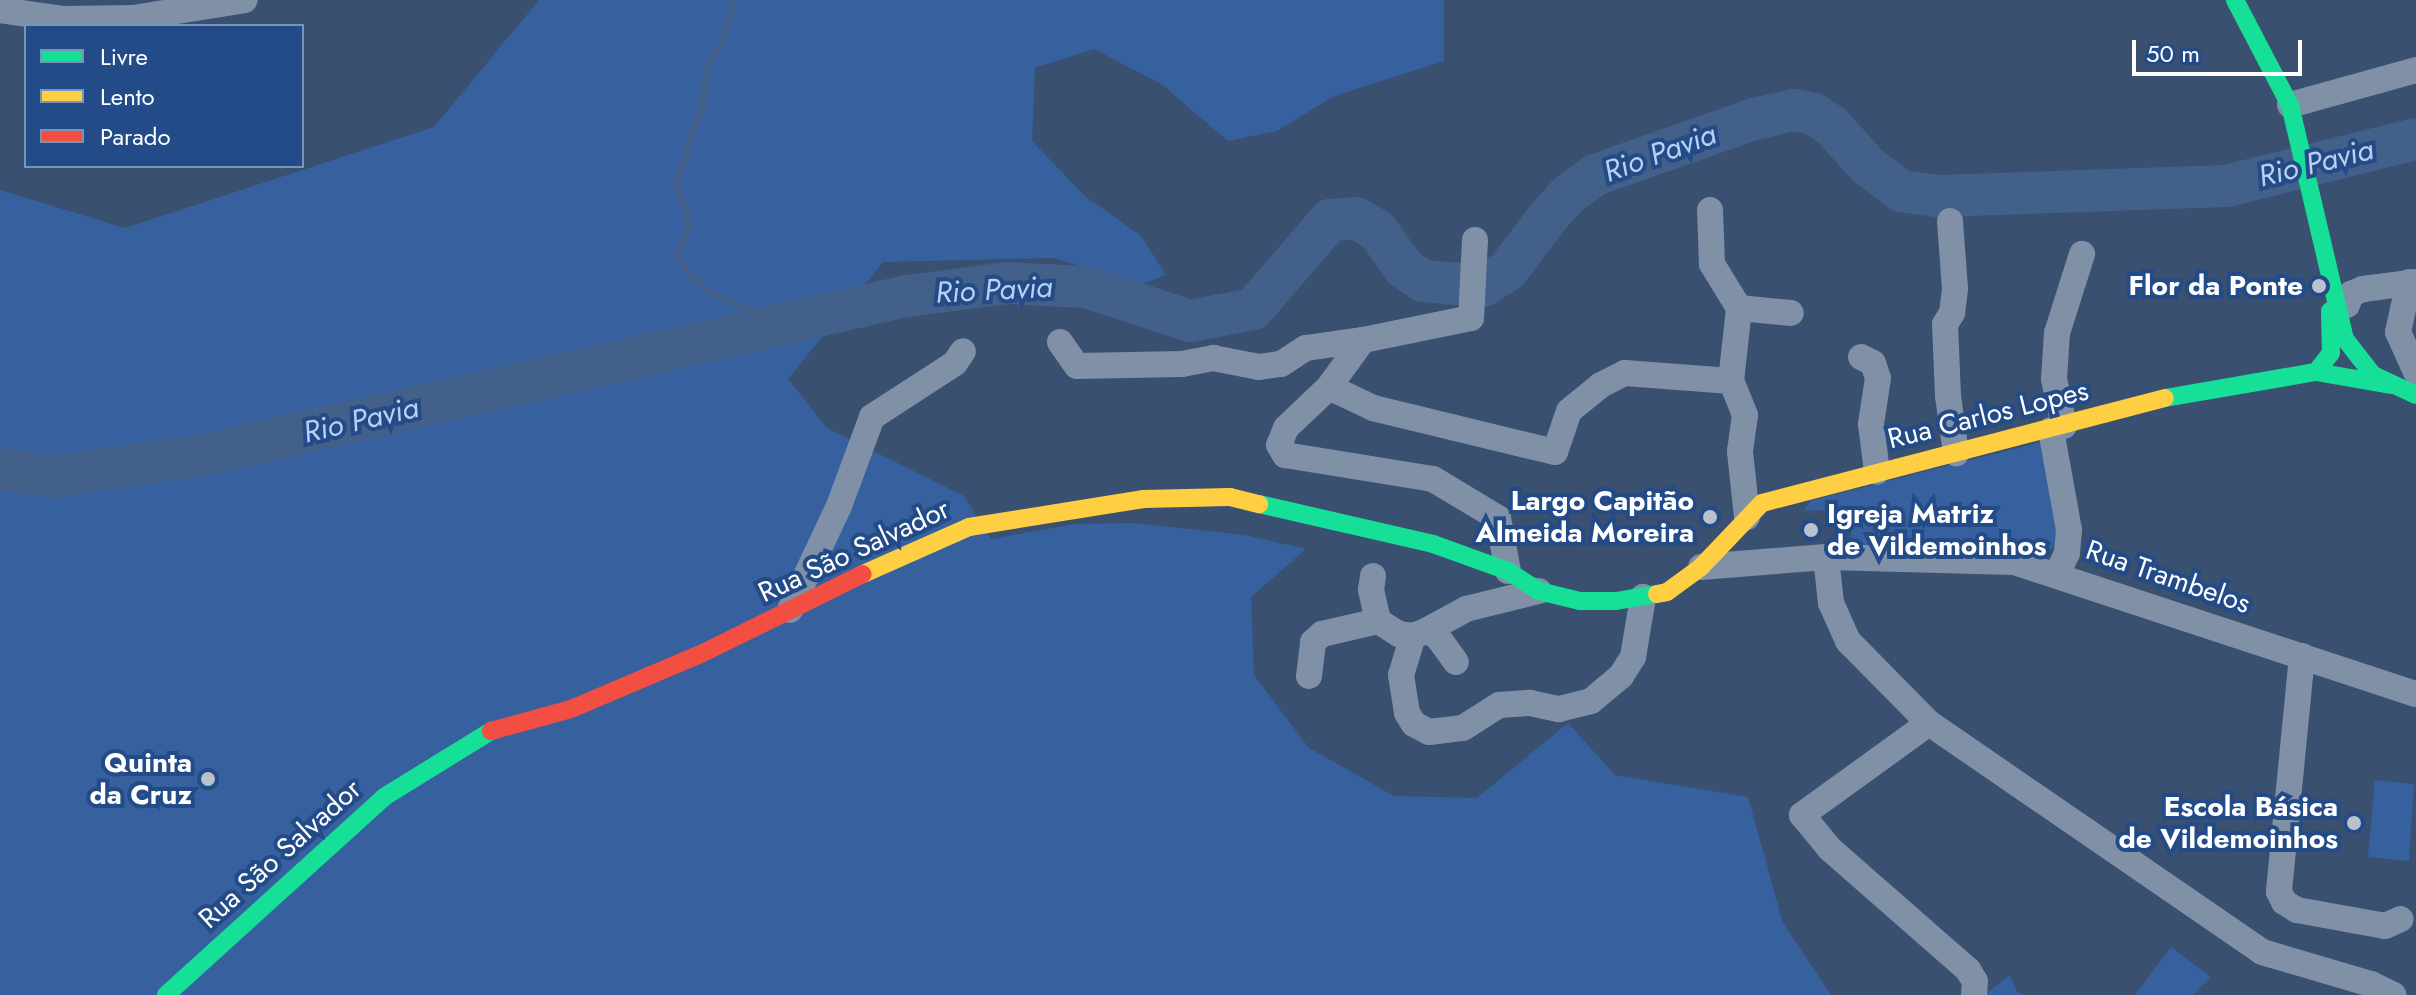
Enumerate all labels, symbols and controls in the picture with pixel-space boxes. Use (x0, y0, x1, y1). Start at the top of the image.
legend (24, 24, 304, 168)
scale bar (2136, 24, 2306, 74)
text: 50 m (2146, 36, 2200, 71)
text: Livre (100, 39, 148, 74)
text: Lento (100, 79, 155, 114)
water label: Rio Pavia (1599, 116, 1721, 190)
text: Parado (100, 119, 171, 154)
water label: Rio Pavia (2255, 131, 2377, 195)
water label: Rio Pavia (935, 269, 1053, 311)
place label: Flor da Ponte (2129, 269, 2303, 303)
marker: Flor da Ponte (2310, 277, 2328, 295)
street label: Rua Carlos Lopes (1884, 374, 2092, 456)
water label: Rio Pavia (300, 389, 422, 451)
place label: Largo Capitão Almeida Moreira (1475, 484, 1694, 550)
street label: Rua São Salvador (753, 492, 955, 610)
place label: Igreja Matriz de Vildemoinhos (1827, 497, 2046, 563)
marker: Largo Capitão Almeida Moreira (1701, 508, 1719, 526)
marker: Igreja Matriz de Vildemoinhos (1802, 521, 1820, 539)
street label: Rua Trambelos (2082, 533, 2254, 621)
place label: Quinta da Cruz (89, 746, 192, 812)
marker: Quinta da Cruz (199, 770, 217, 788)
street label: Rua São Salvador (192, 772, 368, 936)
place label: Escola Básica de Vildemoinhos (2119, 790, 2338, 856)
marker: Escola Básica de Vildemoinhos (2345, 814, 2363, 832)

